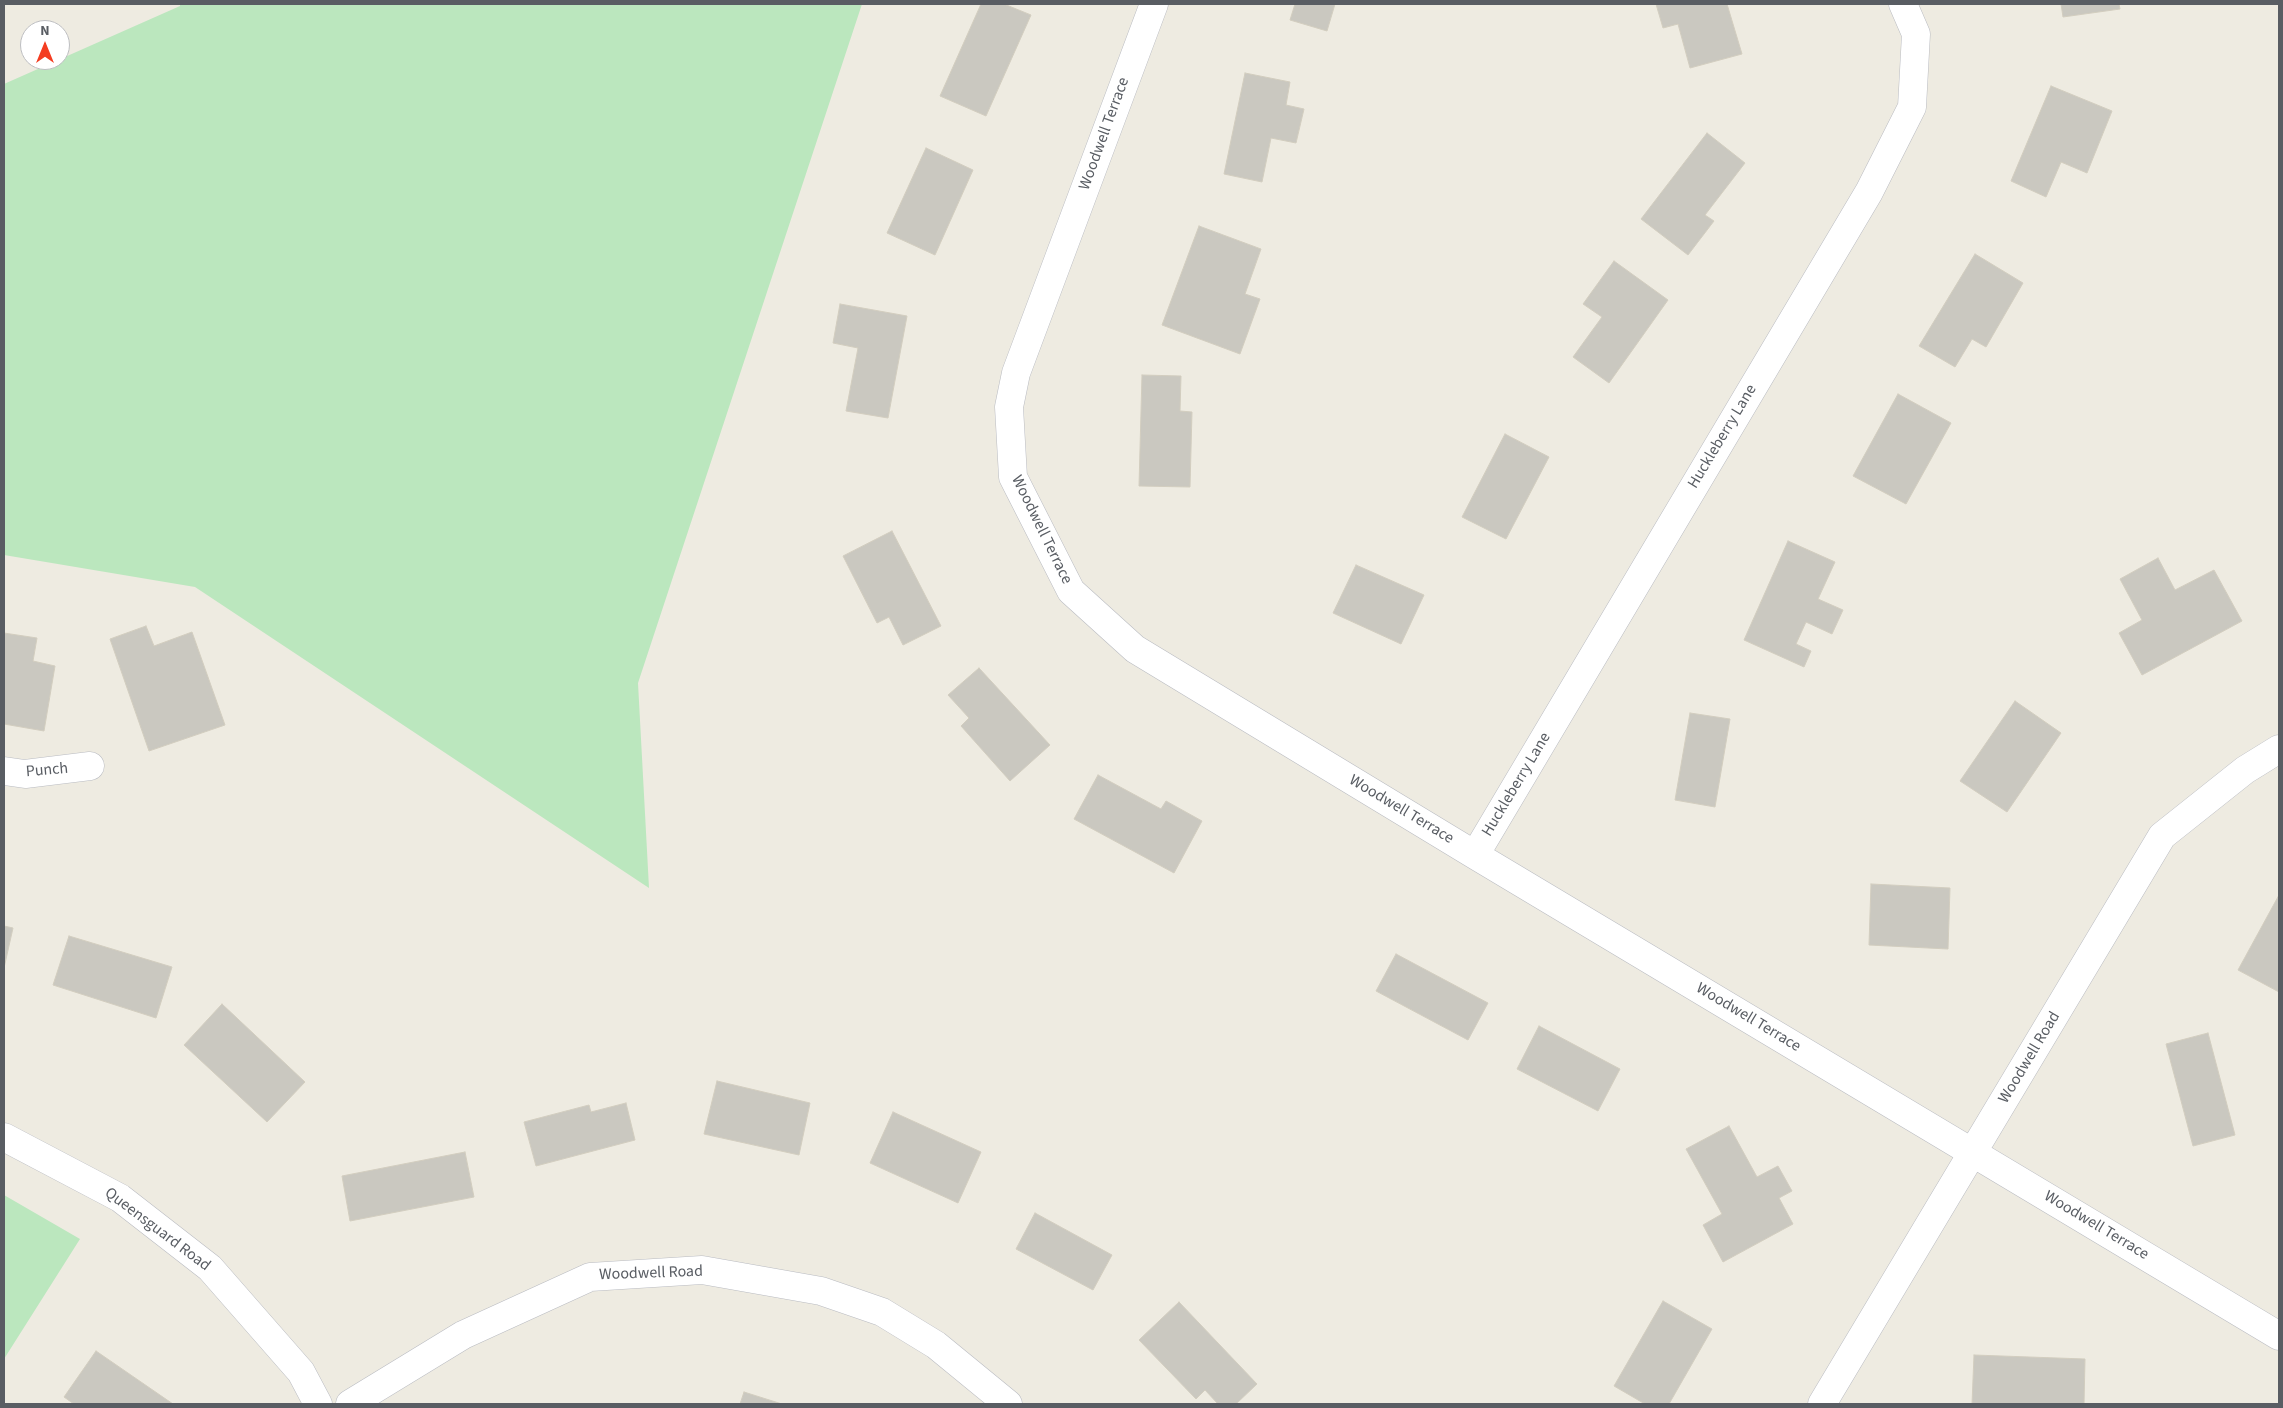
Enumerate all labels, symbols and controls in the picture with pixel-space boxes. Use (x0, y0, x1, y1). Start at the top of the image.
north arrow (20, 20, 70, 70)
text: N (40, 21, 50, 41)
street label: Woodwell Terrace (1076, 75, 1134, 193)
street label: Huckleberry Lane (1684, 382, 1762, 492)
street label: Woodwell Terrace (1006, 472, 1076, 588)
street label: Huckleberry Lane (1478, 730, 1556, 840)
street label: Punch (25, 760, 69, 782)
street label: Woodwell Terrace (1345, 771, 1457, 849)
street label: Woodwell Terrace (1692, 979, 1804, 1057)
street label: Woodwell Road (1995, 1009, 2065, 1107)
street label: Queensguard Road (100, 1184, 214, 1276)
street label: Woodwell Terrace (2040, 1187, 2152, 1265)
street label: Woodwell Road (599, 1263, 703, 1285)

